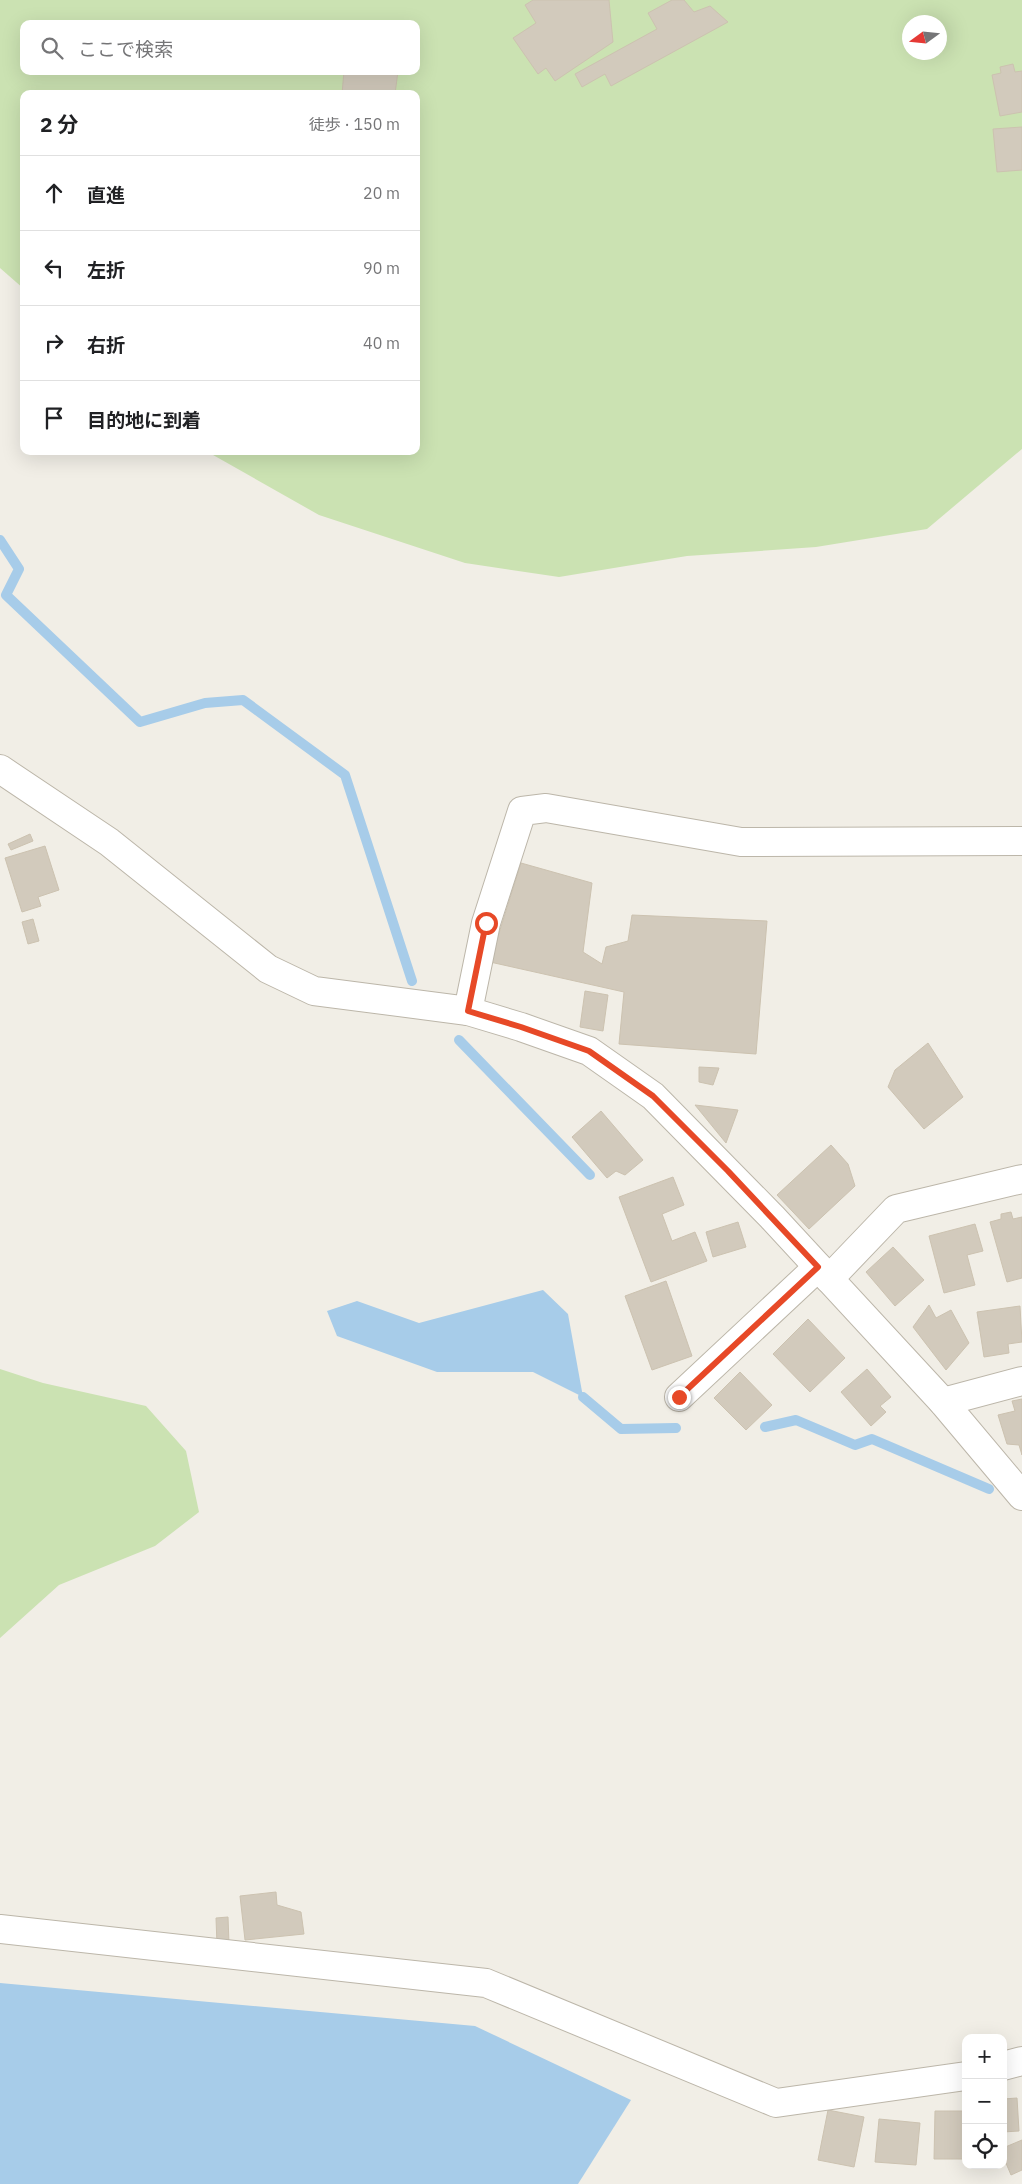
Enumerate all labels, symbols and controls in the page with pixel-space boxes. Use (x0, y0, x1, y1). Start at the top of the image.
north arrow (902, 15, 947, 60)
search box (20, 20, 420, 75)
icon: search (38, 34, 66, 62)
text: ここで検索 (78, 37, 173, 61)
text: 2 分 (40, 110, 79, 138)
text: 徒歩 · 150 m (309, 114, 400, 134)
icon: ahead (40, 179, 68, 207)
text: 直進 (87, 183, 125, 207)
text: 20 m (363, 183, 400, 203)
icon: left (40, 254, 68, 282)
text: 左折 (87, 258, 125, 282)
text: 90 m (363, 258, 400, 278)
icon: right (40, 329, 68, 357)
text: 右折 (87, 333, 125, 357)
text: 40 m (363, 333, 400, 353)
icon: arrive (40, 404, 68, 432)
text: 目的地に到着 (87, 408, 201, 432)
route start (475, 912, 498, 935)
route end (668, 1386, 691, 1409)
map controls (962, 2034, 1007, 2169)
button: + (962, 2034, 1007, 2079)
button: − (962, 2079, 1007, 2124)
button: locate (962, 2124, 1007, 2169)

